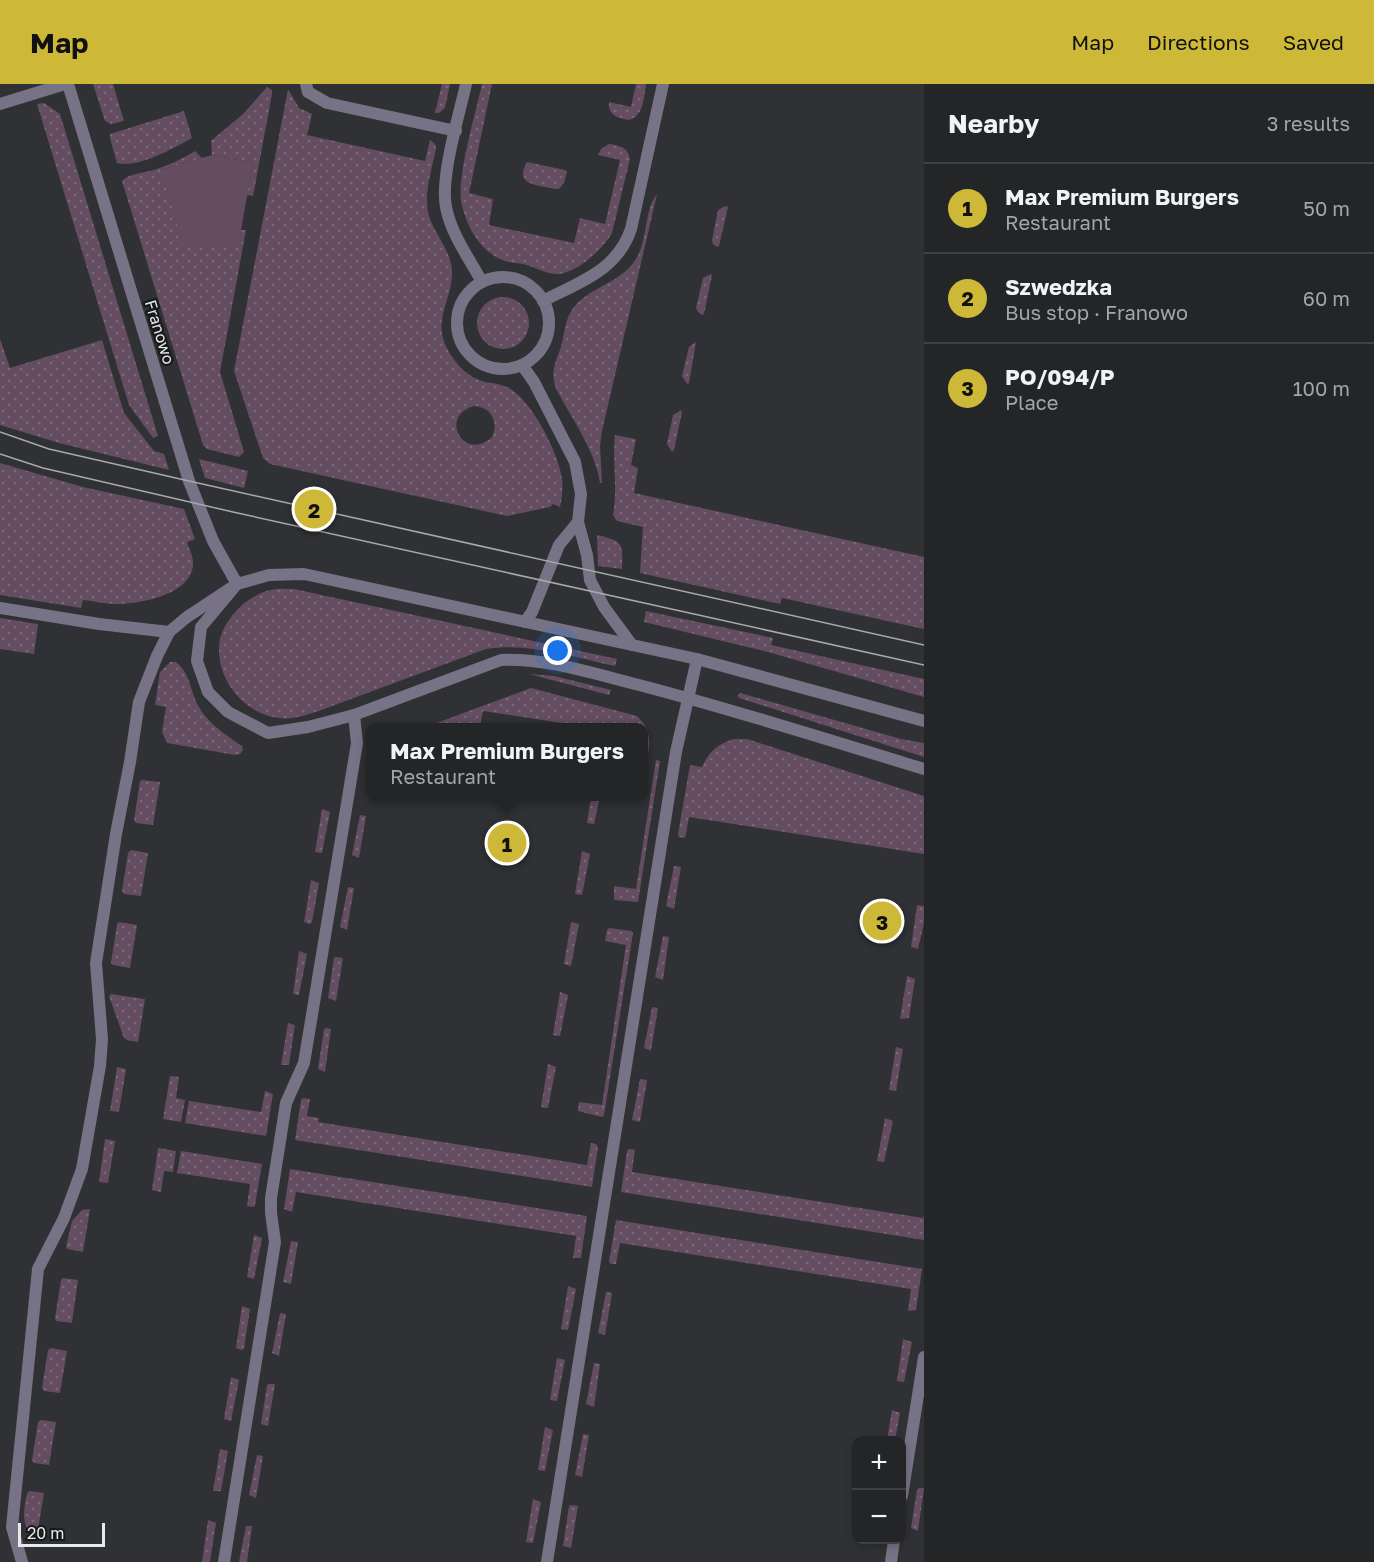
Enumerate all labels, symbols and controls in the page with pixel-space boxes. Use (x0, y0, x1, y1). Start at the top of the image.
text: Map (30, 26, 88, 59)
text: Map (1071, 29, 1114, 55)
text: Directions (1147, 29, 1250, 55)
text: Saved (1283, 29, 1344, 55)
text: Nearby (948, 108, 1039, 139)
text: 3 results (1267, 111, 1350, 135)
text: Max Premium Burgers (1005, 183, 1239, 210)
text: 1 (962, 196, 973, 220)
text: 50 m (1303, 196, 1350, 220)
text: Restaurant (1005, 210, 1111, 234)
text: Szwedzka (1005, 273, 1112, 300)
text: 2 (961, 286, 974, 310)
text: 60 m (1303, 286, 1350, 310)
street label: Franowo (141, 297, 179, 367)
text: Bus stop · Franowo (1005, 300, 1188, 324)
text: PO/094/P (1005, 363, 1115, 390)
text: 3 (961, 376, 974, 400)
text: 100 m (1293, 376, 1350, 400)
text: Place (1005, 390, 1058, 414)
pin: 2 (294, 486, 334, 532)
your location (543, 636, 572, 665)
popup (366, 723, 648, 801)
text: Max Premium Burgers (390, 737, 624, 764)
text: Restaurant (390, 764, 496, 788)
pin: 1 (488, 820, 526, 866)
pin: 3 (862, 898, 902, 944)
map controls (852, 1436, 906, 1544)
button: + (852, 1436, 906, 1490)
button: − (852, 1490, 906, 1544)
scale bar (18, 1520, 105, 1548)
text: 20 m (27, 1523, 64, 1543)

